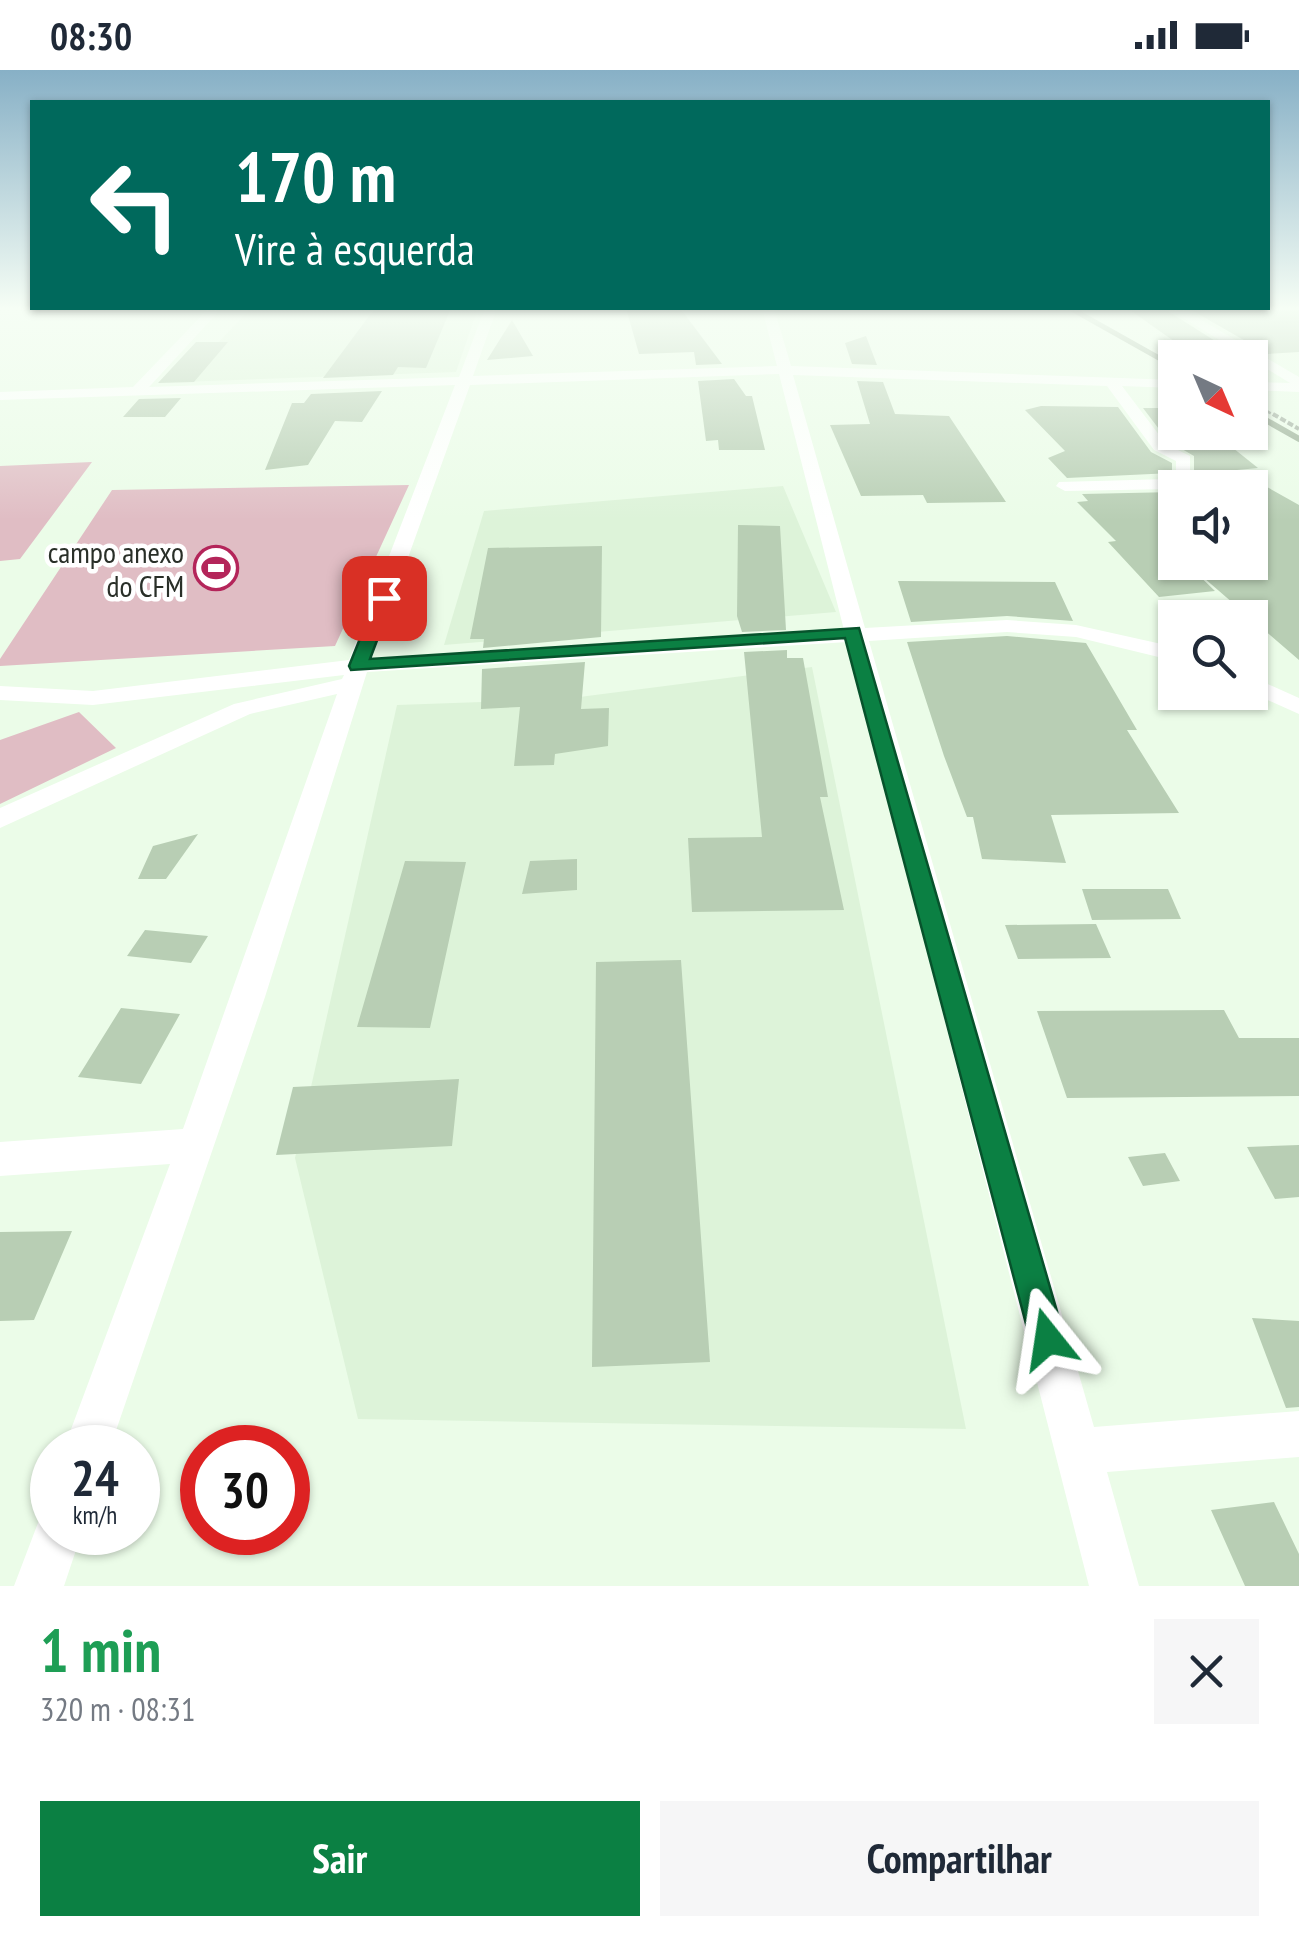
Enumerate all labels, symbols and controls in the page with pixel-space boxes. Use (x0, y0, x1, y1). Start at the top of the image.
text: 08:30 (50, 11, 132, 60)
text: 170 m (235, 131, 396, 221)
icon: left (70, 140, 200, 270)
text: Vire à esquerda (235, 219, 475, 277)
north arrow (1158, 340, 1268, 450)
map controls (1158, 340, 1268, 710)
button: sound (1158, 470, 1268, 580)
place label: campo anexo do CFM (48, 532, 184, 605)
sports icon: campo anexo do CFM (193, 545, 239, 591)
pin (342, 556, 427, 641)
icon: arrive (357, 571, 412, 626)
button: search (1158, 600, 1268, 710)
position arrow (996, 1287, 1100, 1391)
speed limit sign: 30 (180, 1425, 310, 1555)
text: 24 (71, 1445, 119, 1510)
text: km/h (73, 1499, 117, 1531)
text: 1 min (40, 1611, 161, 1689)
button: close (1154, 1619, 1259, 1724)
text: 320 m · 08:31 (40, 1688, 195, 1730)
button: Sair (40, 1801, 640, 1916)
button: Compartilhar (660, 1801, 1259, 1916)

